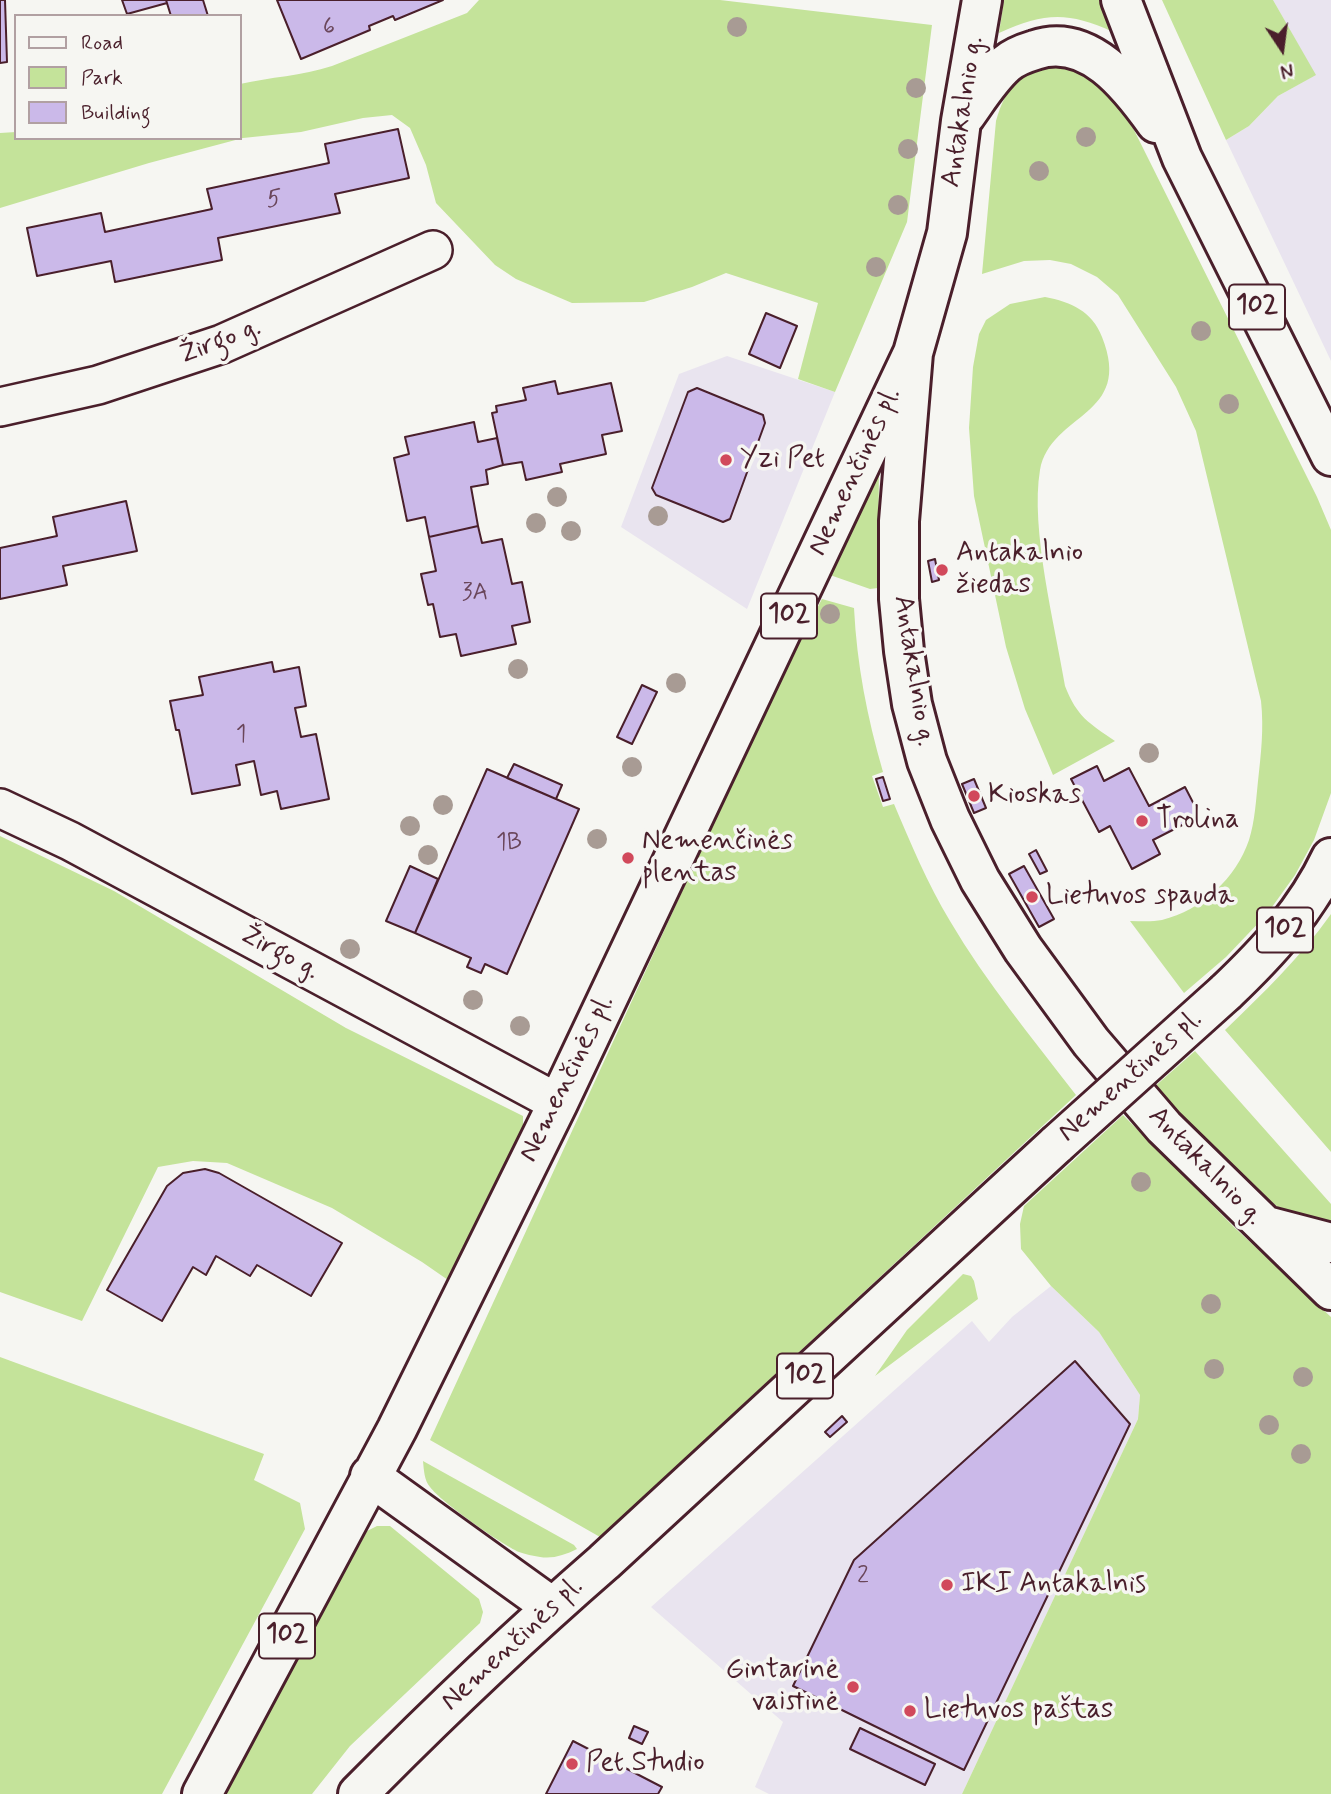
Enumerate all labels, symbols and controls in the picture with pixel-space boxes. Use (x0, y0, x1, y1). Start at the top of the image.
legend (14, 14, 242, 140)
house number: 6 (323, 14, 335, 42)
north arrow (1247, 14, 1317, 84)
text: Road (81, 29, 123, 57)
street label: Antakalnio g. (935, 34, 993, 190)
text: N (1278, 56, 1296, 84)
text: Park (81, 64, 123, 92)
text: Building (81, 99, 151, 127)
house number: 5 (267, 187, 281, 215)
road number: 102 (1229, 284, 1285, 330)
street label: Žirgo g. (176, 311, 266, 373)
street label: Nemenčinės pl. (802, 382, 910, 562)
place label: Yzi Pet (740, 443, 825, 477)
marker: Yzi Pet (718, 452, 734, 468)
place label: Antakalnio žiedas (956, 537, 1083, 603)
marker: Antakalnio žiedas (934, 562, 950, 578)
house number: 3A (462, 580, 488, 608)
street label: Antakalnio g. (884, 593, 942, 749)
road number: 102 (761, 594, 817, 638)
house number: 1 (236, 722, 246, 750)
place label: Kioskas (988, 779, 1081, 813)
marker: Kioskas (966, 788, 982, 804)
place label: Trolina (1156, 804, 1239, 838)
marker: Trolina (1134, 813, 1150, 829)
place label: Nemenčinės plentas (642, 825, 793, 891)
house number: 1B (496, 830, 522, 858)
marker: Nemenčinės plentas (620, 850, 636, 866)
place label: Lietuvos spauda (1046, 880, 1234, 914)
marker: Lietuvos spauda (1024, 889, 1040, 905)
road number: 102 (1257, 908, 1313, 953)
street label: Žirgo g. (235, 919, 325, 989)
street label: Nemenčinės pl. (513, 990, 623, 1168)
street label: Nemenčinės pl. (1052, 1004, 1210, 1150)
street label: Antakalnio g. (1140, 1100, 1270, 1234)
road number: 102 (777, 1354, 833, 1399)
house number: 2 (857, 1563, 869, 1591)
place label: IKI Antakalnis (961, 1568, 1146, 1602)
street label: Nemenčinės pl. (435, 1571, 591, 1719)
marker: IKI Antakalnis (939, 1577, 955, 1593)
road number: 102 (259, 1614, 315, 1658)
place label: Gintarinė vaistinė (725, 1654, 839, 1720)
marker: Gintarinė vaistinė (845, 1679, 861, 1695)
place label: Lietuvos paštas (924, 1694, 1113, 1728)
marker: Lietuvos paštas (902, 1703, 918, 1719)
place label: Pet Studio (586, 1747, 705, 1781)
marker: Pet Studio (564, 1756, 580, 1772)

